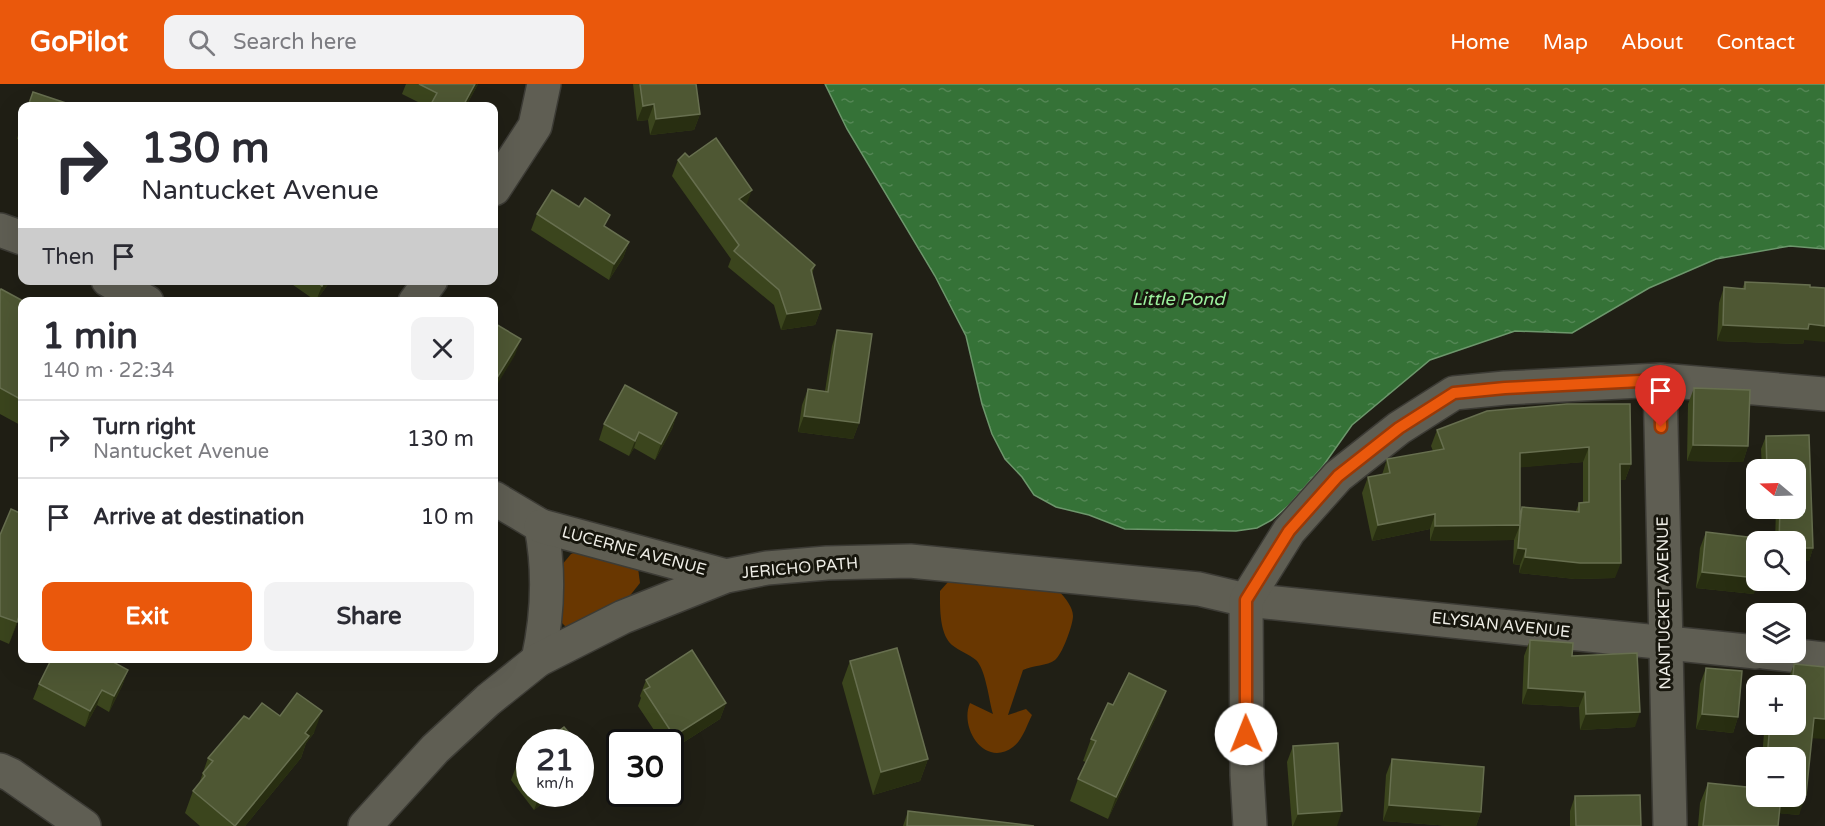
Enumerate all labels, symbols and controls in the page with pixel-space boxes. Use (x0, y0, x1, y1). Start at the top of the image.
search box (164, 15, 584, 69)
text: GoPilot (30, 25, 128, 59)
icon: search (185, 26, 218, 59)
text: Search here (233, 29, 357, 55)
text: Home (1450, 30, 1510, 55)
text: Map (1543, 30, 1588, 55)
text: About (1621, 30, 1683, 55)
text: Contact (1716, 30, 1795, 55)
text: 130 m (141, 123, 270, 174)
icon: right (42, 126, 120, 204)
text: Nantucket Avenue (141, 174, 379, 207)
icon: arrive (107, 240, 140, 273)
text: Then (42, 244, 95, 270)
water label: Little Pond (1131, 288, 1227, 310)
text: 1 min (42, 315, 138, 358)
button: close (411, 317, 474, 380)
text: 140 m · 22:34 (42, 359, 174, 383)
pin (1635, 365, 1686, 427)
icon: arrive (1644, 374, 1677, 407)
text: Turn right (93, 414, 195, 440)
icon: right (42, 423, 75, 456)
text: 130 m (407, 426, 474, 452)
text: Nantucket Avenue (93, 440, 269, 464)
north arrow (1746, 459, 1806, 519)
map controls (1746, 459, 1806, 807)
icon: arrive (42, 501, 75, 534)
text: Arrive at destination (93, 504, 304, 530)
text: 10 m (420, 504, 474, 530)
street label: NANTUCKET AVENUE (1652, 516, 1676, 690)
street label: LUCERNE AVENUE (560, 522, 708, 580)
button: search (1746, 531, 1806, 591)
street label: JERICHO PATH (741, 553, 859, 583)
button: Exit (42, 582, 252, 651)
button: Share (264, 582, 474, 651)
button: layers (1746, 603, 1806, 663)
street label: ELYSIAN AVENUE (1431, 608, 1571, 642)
button: + (1746, 675, 1806, 735)
position arrow (1214, 702, 1278, 766)
speed limit sign: 30 (606, 729, 684, 807)
text: 21 (536, 742, 574, 779)
button: − (1746, 747, 1806, 807)
text: km/h (536, 774, 574, 792)

